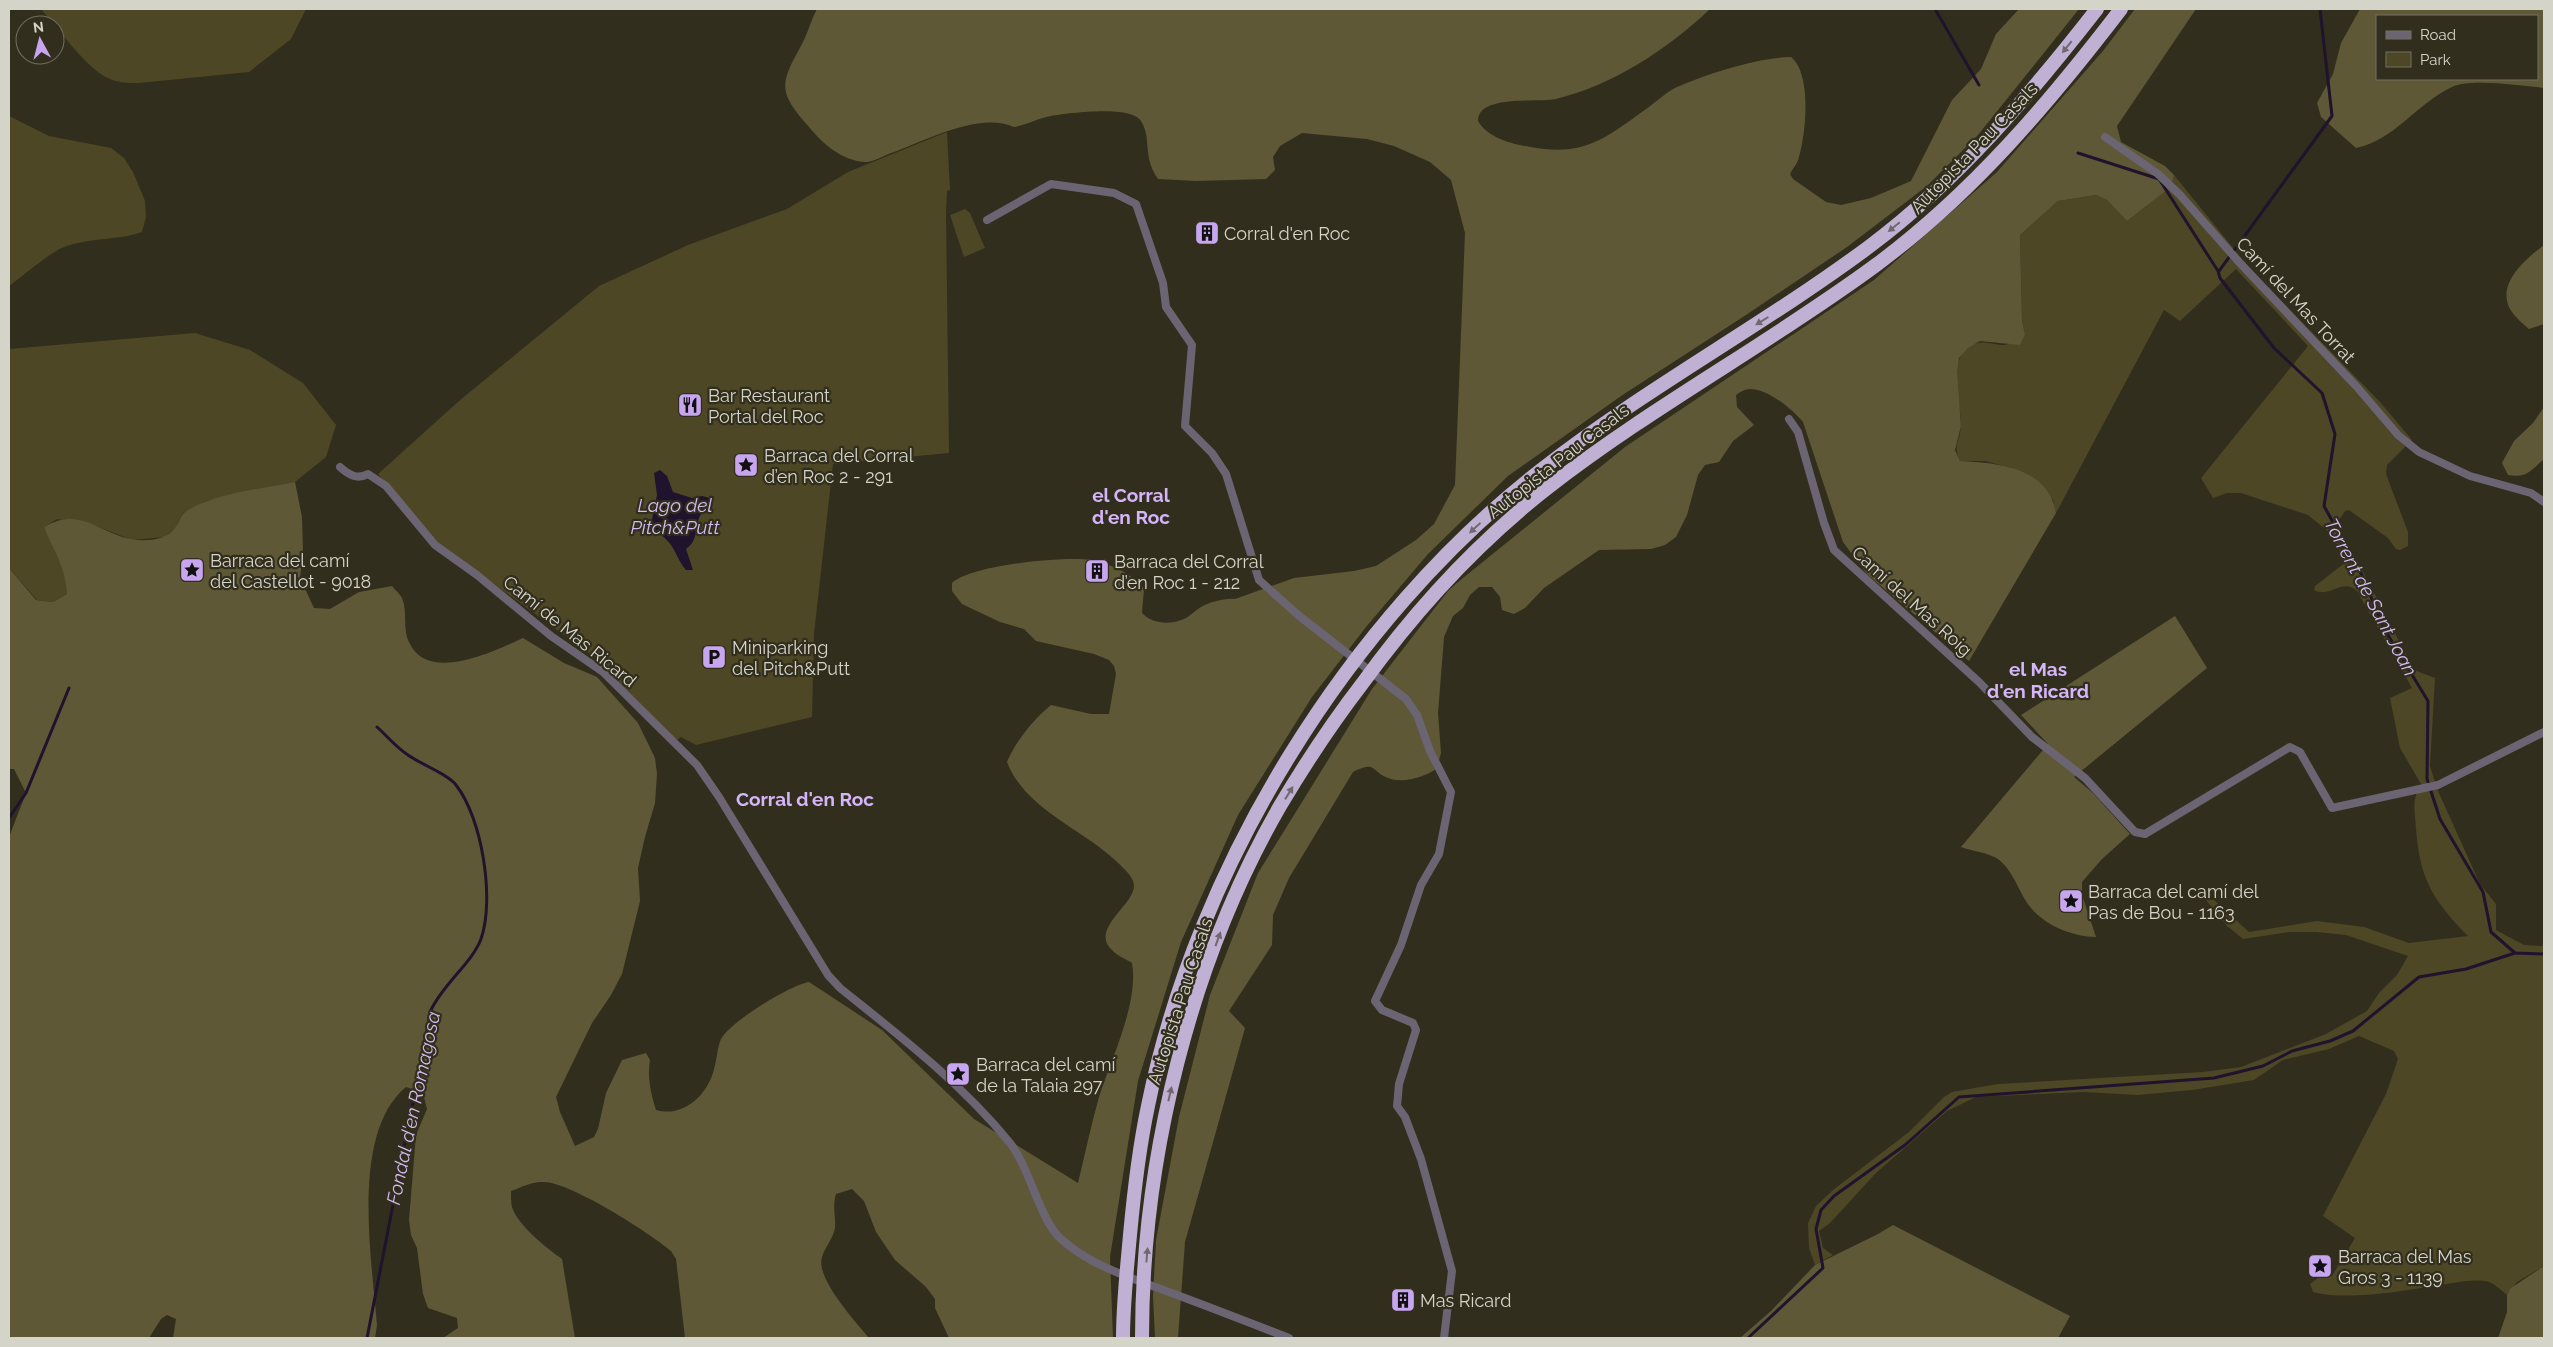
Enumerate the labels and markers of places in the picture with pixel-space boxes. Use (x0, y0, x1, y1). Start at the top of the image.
building icon: Corral d'en Roc (1194, 220, 1220, 246)
place label: Corral d'en Roc (1224, 223, 1350, 244)
place label: Bar Restaurant Portal del Roc (708, 385, 830, 427)
restaurant icon: Bar Restaurant Portal del Roc (677, 392, 703, 418)
place label: Barraca del Corral d’en Roc 2 - 291 (764, 445, 914, 487)
place icon: Barraca del Corral d’en Roc 2 - 291 (733, 452, 759, 478)
place label: Barraca del camí del Castellot - 9018 (210, 550, 371, 592)
place label: Barraca del Corral d’en Roc 1 - 212 (1114, 551, 1264, 593)
place icon: Barraca del camí del Castellot - 9018 (179, 557, 205, 583)
building icon: Barraca del Corral d’en Roc 1 - 212 (1084, 558, 1110, 584)
place label: Miniparking del Pitch&Putt (732, 637, 850, 679)
parking icon: Miniparking del Pitch&Putt (701, 644, 727, 670)
place label: Barraca del camí del Pas de Bou - 1163 (2088, 881, 2259, 923)
place icon: Barraca del camí del Pas de Bou - 1163 (2058, 888, 2084, 914)
place label: Barraca del camí de la Talaia 297 (976, 1054, 1115, 1096)
place icon: Barraca del camí de la Talaia 297 (945, 1061, 971, 1087)
place label: Barraca del Mas Gros 3 - 1139 (2338, 1246, 2472, 1288)
place icon: Barraca del Mas Gros 3 - 1139 (2307, 1253, 2333, 1279)
building icon: Mas Ricard (1390, 1287, 1416, 1313)
place label: Mas Ricard (1420, 1290, 1511, 1311)

